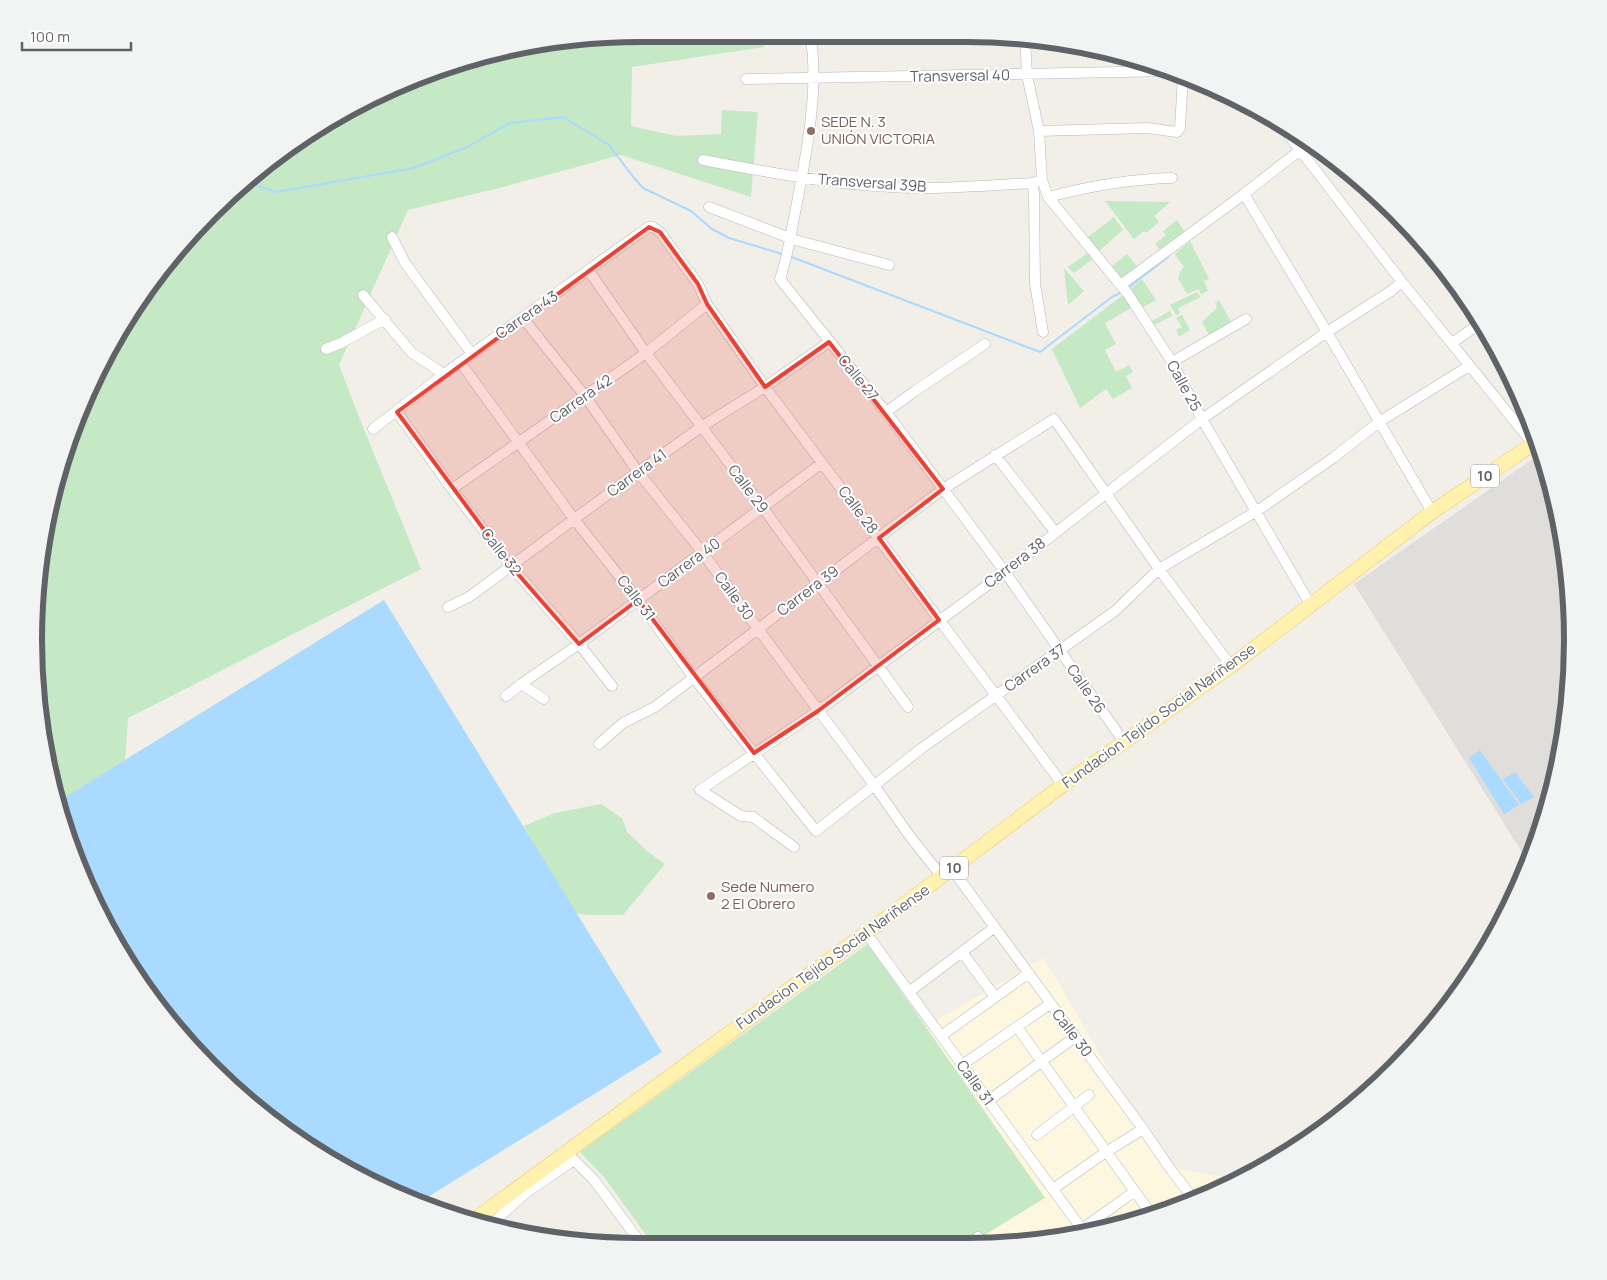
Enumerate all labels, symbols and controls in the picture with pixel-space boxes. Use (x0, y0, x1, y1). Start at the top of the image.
scale bar (22, 20, 131, 52)
text: 100 m (30, 26, 70, 47)
street label: Transversal 40 (910, 64, 1010, 87)
place label: SEDE N. 3 UNIÓN VICTORIA (821, 111, 935, 149)
marker: SEDE N. 3 UNIÓN VICTORIA (805, 125, 817, 137)
street label: Transversal 39B (817, 168, 927, 197)
street label: Carrera 43 (491, 285, 562, 344)
street label: Calle 27 (833, 350, 884, 405)
street label: Calle 25 (1162, 357, 1207, 415)
street label: Carrera 42 (545, 369, 616, 428)
street label: Carrera 41 (602, 444, 671, 502)
street label: Calle 29 (723, 460, 774, 517)
road number: 10 (1471, 464, 1499, 488)
street label: Calle 28 (833, 481, 883, 538)
street label: Calle 32 (476, 524, 527, 580)
street label: Carrera 40 (653, 533, 724, 593)
street label: Carrera 38 (980, 533, 1050, 593)
street label: Carrera 39 (772, 560, 843, 621)
street label: Calle 30 (710, 567, 759, 624)
street label: Calle 31 (612, 571, 660, 625)
street label: Fundacion Tejido Social Nariñense (1058, 638, 1260, 793)
street label: Carrera 37 (1000, 639, 1070, 696)
street label: Calle 26 (1062, 660, 1111, 718)
road number: 10 (940, 856, 968, 880)
place label: Sede Numero 2 El Obrero (721, 876, 815, 914)
street label: Fundacion Tejido Social Nariñense (732, 879, 934, 1034)
marker: Sede Numero 2 El Obrero (705, 890, 717, 902)
street label: Calle 30 (1047, 1004, 1097, 1061)
street label: Calle 31 (952, 1056, 999, 1110)

